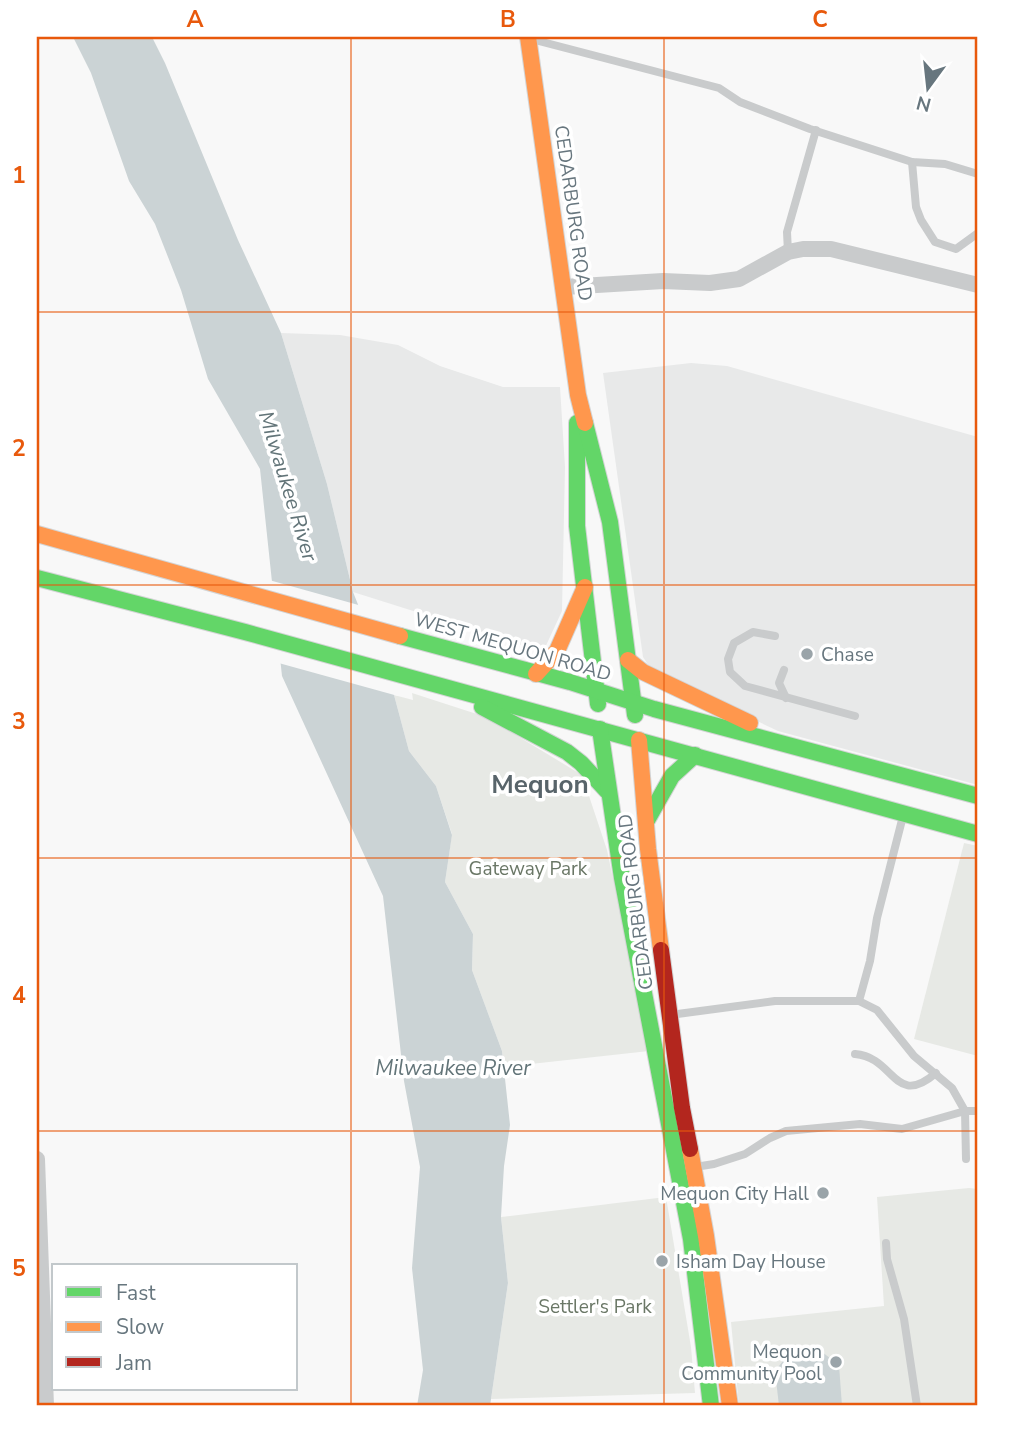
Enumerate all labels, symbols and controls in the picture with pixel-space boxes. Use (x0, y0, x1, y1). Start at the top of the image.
text: A (186, 4, 204, 35)
text: B (500, 4, 516, 35)
text: C (812, 4, 828, 35)
north arrow (892, 52, 962, 122)
text: N (914, 89, 934, 118)
street label: CEDARBURG ROAD (548, 124, 598, 303)
text: 1 (12, 160, 26, 191)
water label: Milwaukee River (252, 408, 324, 565)
text: 2 (12, 433, 26, 464)
street label: WEST MEQUON ROAD (411, 606, 614, 688)
place label: Chase (821, 642, 874, 668)
marker: Chase (799, 646, 815, 662)
text: 3 (12, 706, 26, 737)
district label: Mequon (491, 767, 589, 802)
street label: CEDARBURG ROAD (612, 812, 660, 991)
park label: Gateway Park (469, 856, 588, 882)
text: 4 (12, 980, 26, 1011)
water label: Milwaukee River (375, 1054, 531, 1082)
place label: Mequon City Hall (660, 1181, 809, 1207)
marker: Mequon City Hall (815, 1185, 831, 1201)
place label: Isham Day House (676, 1249, 826, 1275)
text: 5 (12, 1253, 26, 1284)
marker: Isham Day House (654, 1253, 670, 1269)
legend (52, 1264, 298, 1390)
text: Fast (116, 1279, 156, 1307)
park label: Settler's Park (538, 1294, 652, 1320)
text: Slow (116, 1313, 165, 1341)
place label: Mequon Community Pool (681, 1339, 822, 1387)
text: Jam (115, 1349, 152, 1377)
marker: Mequon Community Pool (828, 1354, 844, 1370)

